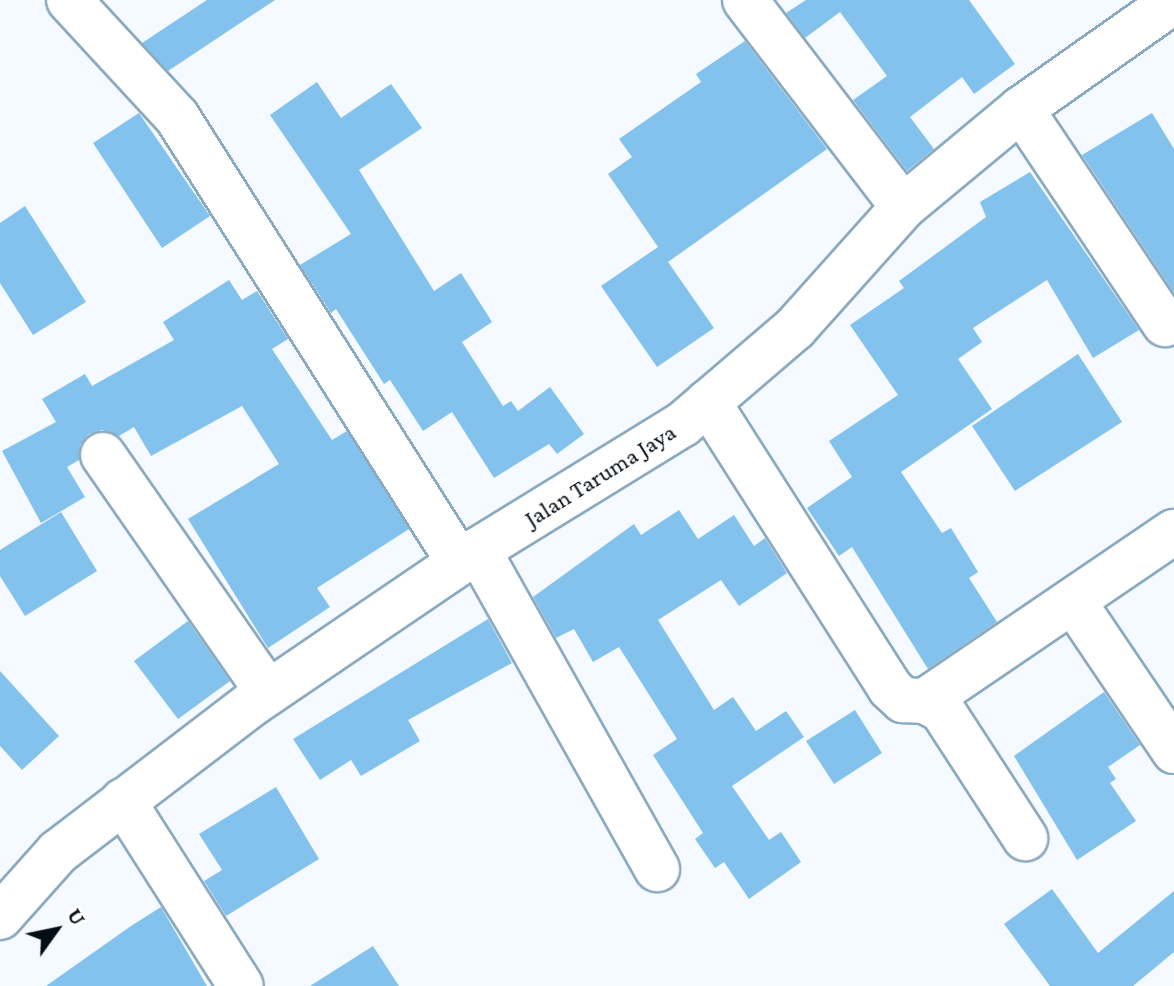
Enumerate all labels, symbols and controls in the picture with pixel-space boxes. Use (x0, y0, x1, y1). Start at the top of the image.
street label: Jalan Taruma Jaya (519, 417, 681, 533)
north arrow (16, 890, 96, 970)
text: U (62, 904, 91, 930)

